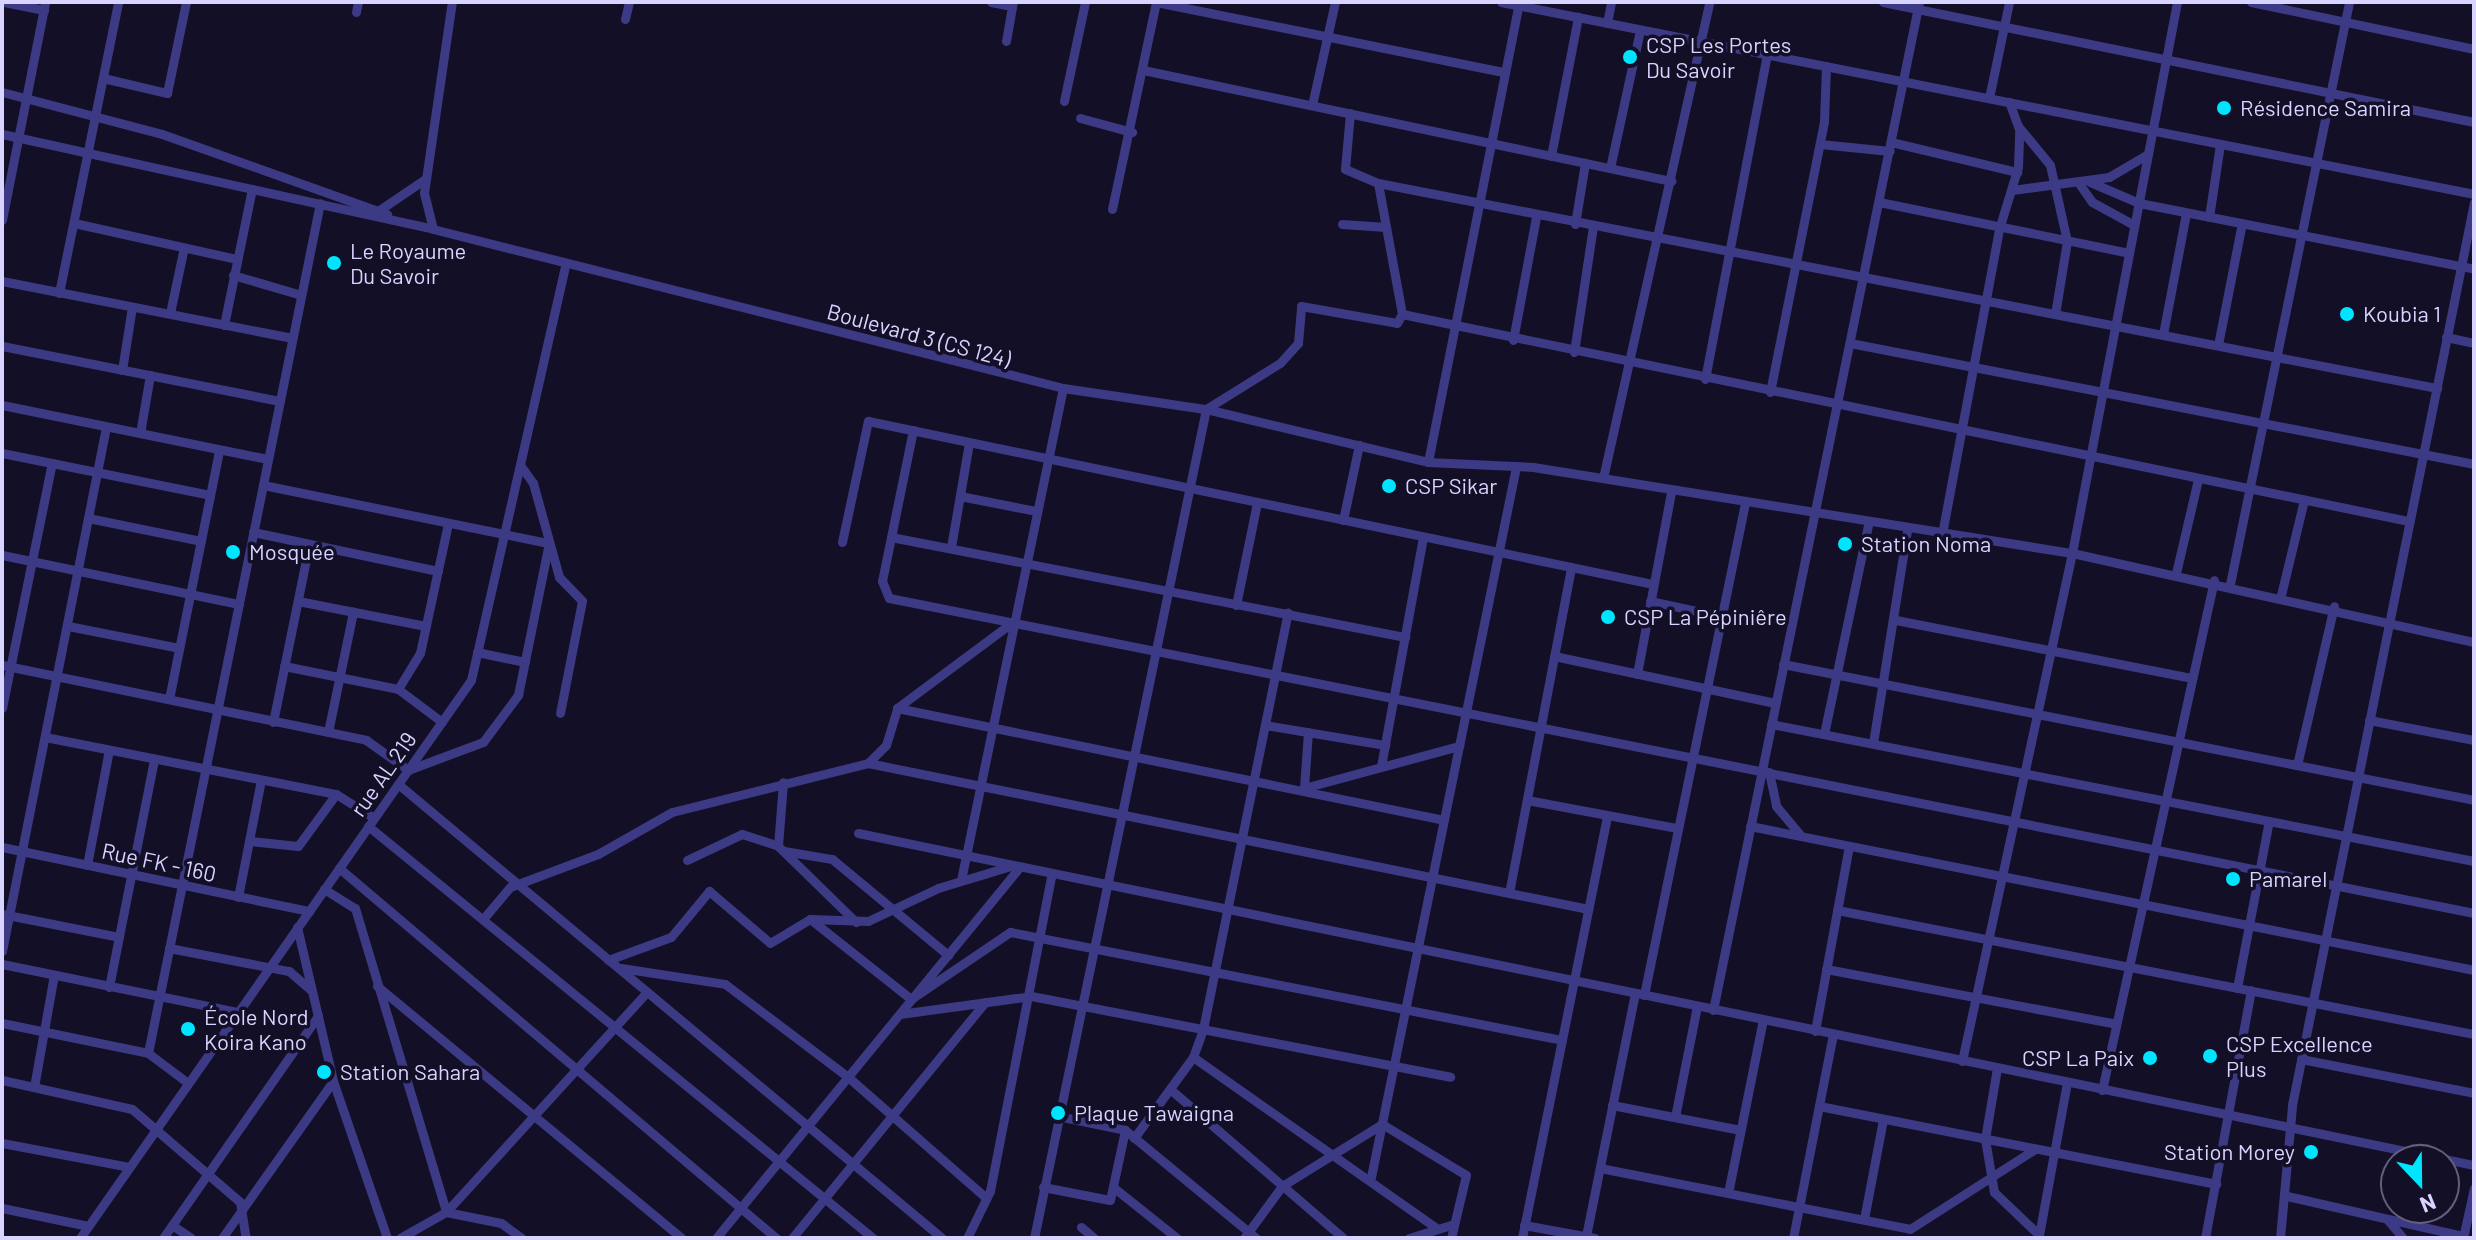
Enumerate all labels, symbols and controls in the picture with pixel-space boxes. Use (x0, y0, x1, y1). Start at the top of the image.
place label: CSP Les Portes Du Savoir (1646, 31, 1791, 82)
marker: CSP Les Portes Du Savoir (1621, 48, 1639, 66)
place label: Résidence Samira (2240, 95, 2411, 121)
marker: Résidence Samira (2215, 99, 2233, 117)
place label: Le Royaume Du Savoir (350, 237, 466, 288)
marker: Le Royaume Du Savoir (325, 254, 343, 272)
street label: Boulevard 3 (CS 124) (824, 298, 1014, 372)
place label: Koubia 1 (2363, 301, 2441, 327)
marker: Koubia 1 (2338, 305, 2356, 323)
place label: CSP Sikar (1405, 473, 1497, 499)
marker: CSP Sikar (1380, 477, 1398, 495)
place label: Station Noma (1861, 531, 1991, 557)
marker: Station Noma (1836, 535, 1854, 553)
place label: Mosquée (249, 539, 335, 565)
marker: Mosquée (224, 543, 242, 561)
place label: CSP La Pépiniêre (1624, 604, 1787, 630)
marker: CSP La Pépiniêre (1599, 608, 1617, 626)
street label: rue AL 219 (344, 727, 422, 821)
street label: Rue FK - 160 (99, 837, 219, 887)
place label: Pamarel (2249, 866, 2327, 892)
marker: Pamarel (2224, 870, 2242, 888)
place label: École Nord Koira Kano (204, 1003, 309, 1054)
marker: École Nord Koira Kano (179, 1020, 197, 1038)
place label: CSP Excellence Plus (2226, 1030, 2373, 1082)
place label: CSP La Paix (2022, 1045, 2134, 1071)
marker: CSP Excellence Plus (2201, 1047, 2219, 1065)
marker: CSP La Paix (2141, 1049, 2159, 1067)
place label: Station Sahara (340, 1059, 480, 1085)
marker: Station Sahara (315, 1063, 333, 1081)
place label: Plaque Tawaigna (1074, 1100, 1234, 1126)
marker: Plaque Tawaigna (1049, 1104, 1067, 1122)
place label: Station Morey (2164, 1139, 2295, 1165)
marker: Station Morey (2302, 1143, 2320, 1161)
north arrow (2380, 1144, 2460, 1224)
text: N (2417, 1190, 2440, 1219)

